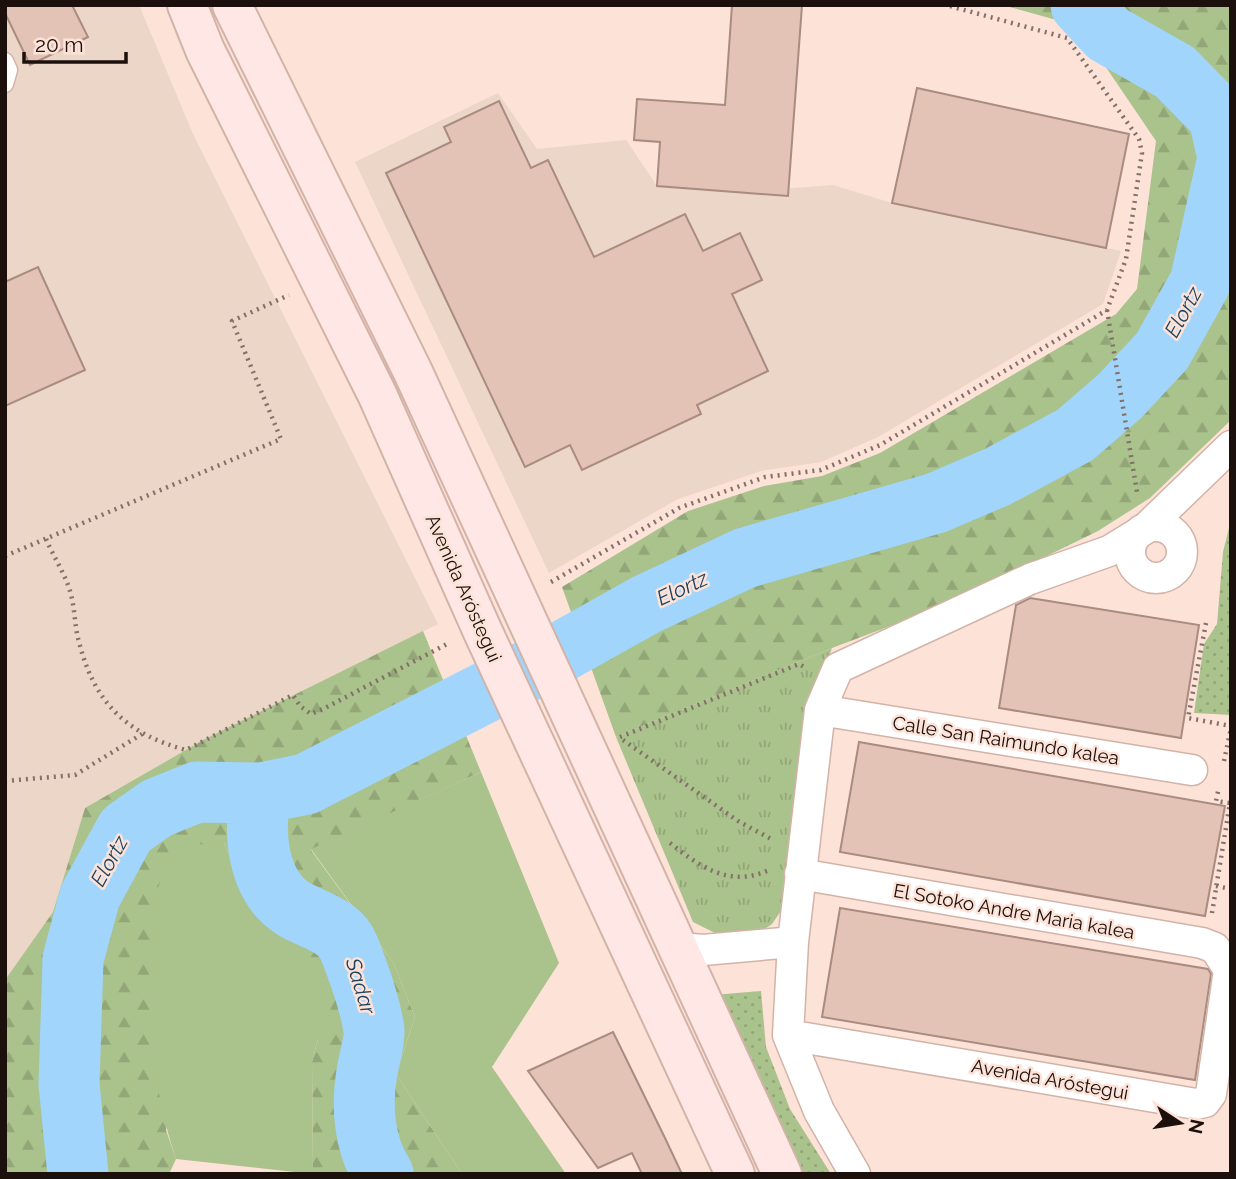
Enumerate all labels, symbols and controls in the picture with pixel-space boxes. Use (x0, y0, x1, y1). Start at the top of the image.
scale bar (24, 21, 126, 65)
text: 20 m (35, 32, 83, 57)
water label: Elortz (1159, 282, 1207, 341)
street label: Avenida Aróstegui (422, 511, 506, 665)
water label: Elortz (652, 565, 713, 611)
street label: Calle San Raimundo kalea (891, 711, 1121, 769)
water label: Elortz (85, 831, 133, 890)
street label: El Sotoko Andre Maria kalea (892, 879, 1136, 943)
water label: Sadar (340, 954, 382, 1018)
street label: Avenida Aróstegui (970, 1054, 1130, 1104)
north arrow (1145, 1088, 1215, 1158)
text: N (1184, 1117, 1209, 1136)

